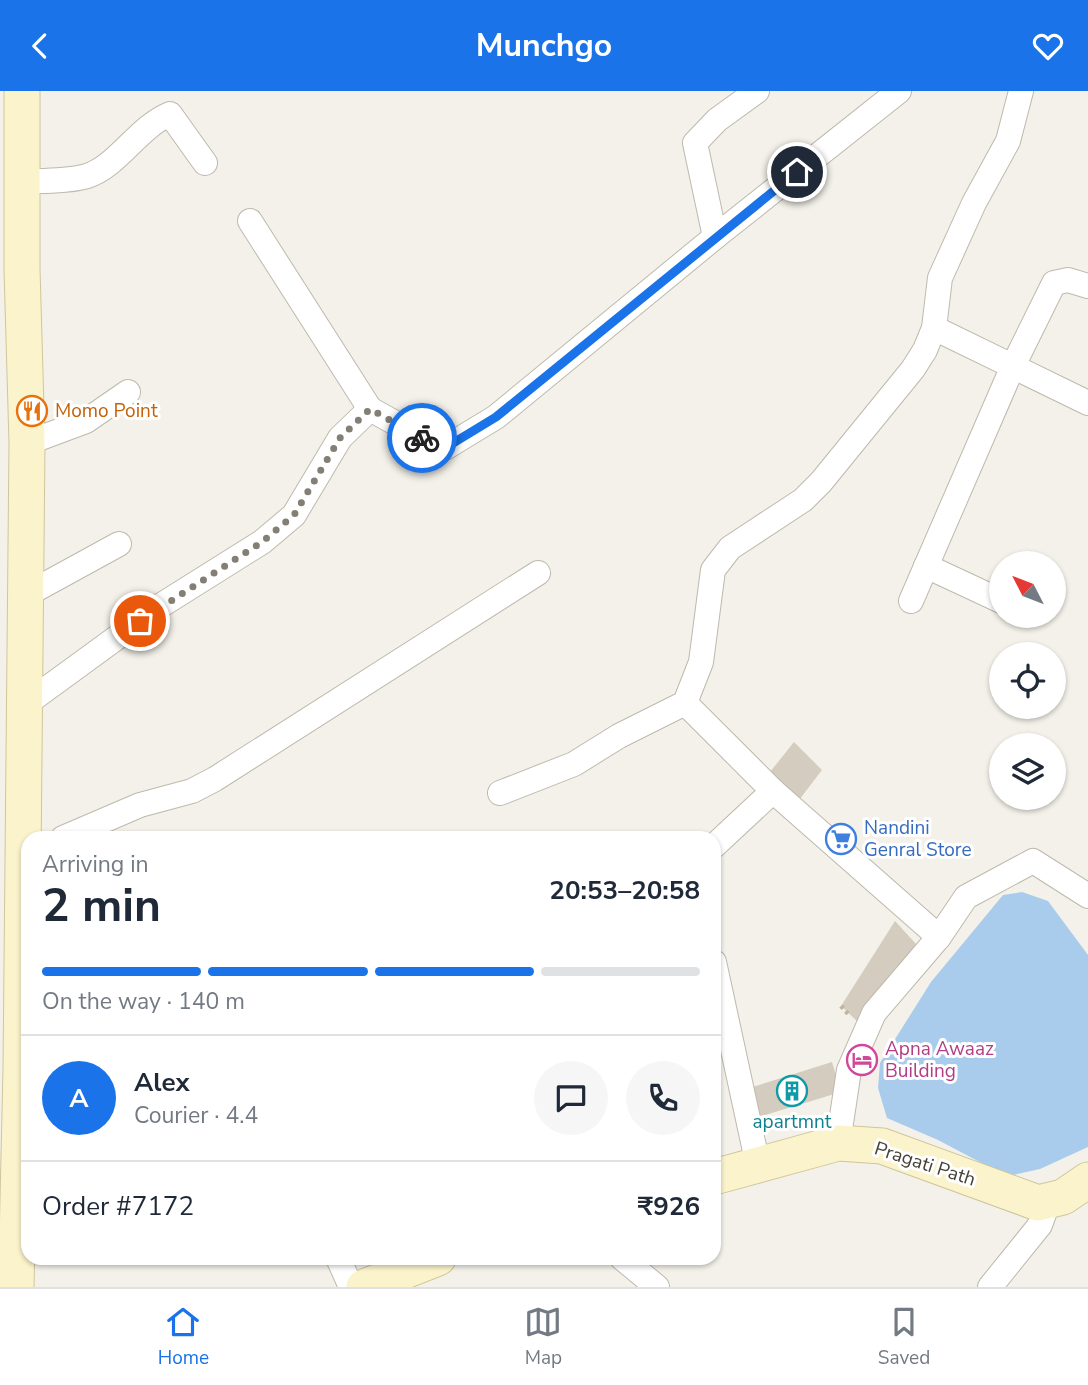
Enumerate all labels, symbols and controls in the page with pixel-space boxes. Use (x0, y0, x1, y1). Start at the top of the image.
text: Munchgo (476, 24, 612, 67)
icon: back (21, 27, 59, 65)
icon: heart (1029, 27, 1067, 65)
pin (767, 142, 827, 202)
icon: home (778, 153, 816, 191)
restaurant icon: Momo Point (15, 394, 49, 428)
place label: Momo Point (55, 398, 158, 424)
courier (387, 403, 457, 473)
icon: bike (403, 419, 441, 457)
north arrow (989, 551, 1066, 628)
map controls (989, 551, 1066, 810)
pin (110, 591, 170, 651)
icon: bag (121, 602, 159, 640)
button: locate (989, 642, 1066, 719)
button: layers (989, 733, 1066, 810)
place label: Nandini Genral Store (864, 815, 972, 863)
supermarket icon: Nandini Genral Store (824, 822, 858, 856)
text: Arriving in (42, 849, 149, 880)
text: 20:53–20:58 (549, 873, 700, 908)
text: 2 min (42, 874, 161, 937)
text: On the way · 140 m (42, 986, 245, 1017)
place label: Apna Awaaz Building (885, 1036, 994, 1084)
hotel icon: Apna Awaaz Building (845, 1043, 879, 1077)
button: chat (534, 1061, 608, 1135)
button: phone (626, 1061, 700, 1135)
text: Alex (134, 1065, 190, 1100)
building icon: apartmnt (775, 1074, 809, 1108)
text: A (69, 1081, 89, 1116)
text: Courier · 4.4 (134, 1100, 258, 1131)
place label: apartmnt (753, 1109, 832, 1135)
street label: Pragati Path (871, 1135, 979, 1193)
text: Order #7172 (42, 1189, 194, 1224)
text: ₹926 (638, 1189, 700, 1224)
tab: Home (158, 1303, 209, 1371)
tab: Map (524, 1303, 562, 1371)
tab: Saved (878, 1303, 930, 1371)

